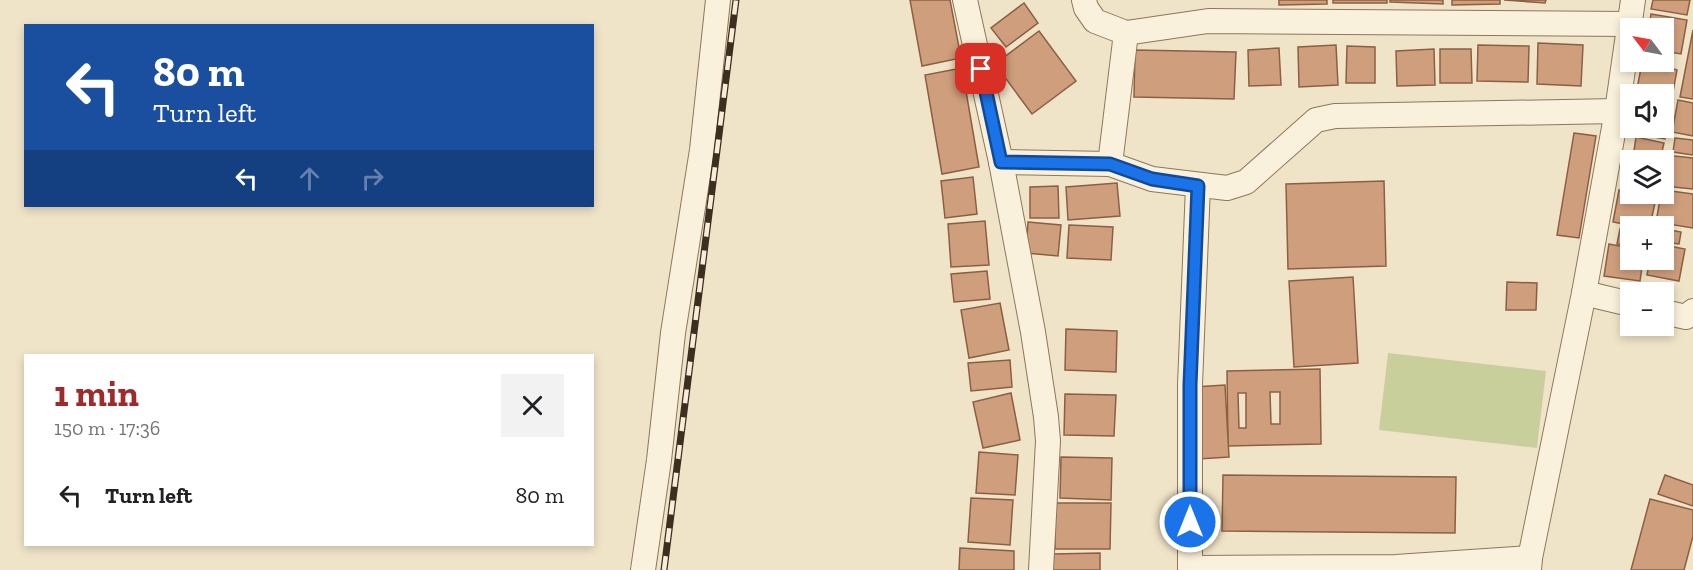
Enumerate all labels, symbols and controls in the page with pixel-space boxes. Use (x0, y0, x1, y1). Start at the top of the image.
north arrow (1620, 18, 1674, 72)
map controls (1620, 18, 1674, 336)
pin (955, 43, 1006, 94)
text: 80 m (153, 46, 244, 97)
icon: left (54, 48, 132, 126)
icon: arrive (964, 52, 997, 85)
button: sound (1620, 84, 1674, 138)
text: Turn left (153, 97, 256, 129)
button: layers (1620, 150, 1674, 204)
icon: left (230, 162, 263, 195)
icon: ahead (293, 162, 326, 195)
icon: right (356, 162, 389, 195)
button: + (1620, 216, 1674, 270)
button: − (1620, 282, 1674, 336)
text: 1 min (54, 372, 139, 415)
button: close (501, 374, 564, 437)
text: 150 m · 17:36 (54, 416, 160, 440)
icon: left (54, 479, 87, 512)
text: Turn left (105, 482, 192, 509)
text: 80 m (516, 482, 564, 509)
position arrow (1158, 490, 1222, 554)

